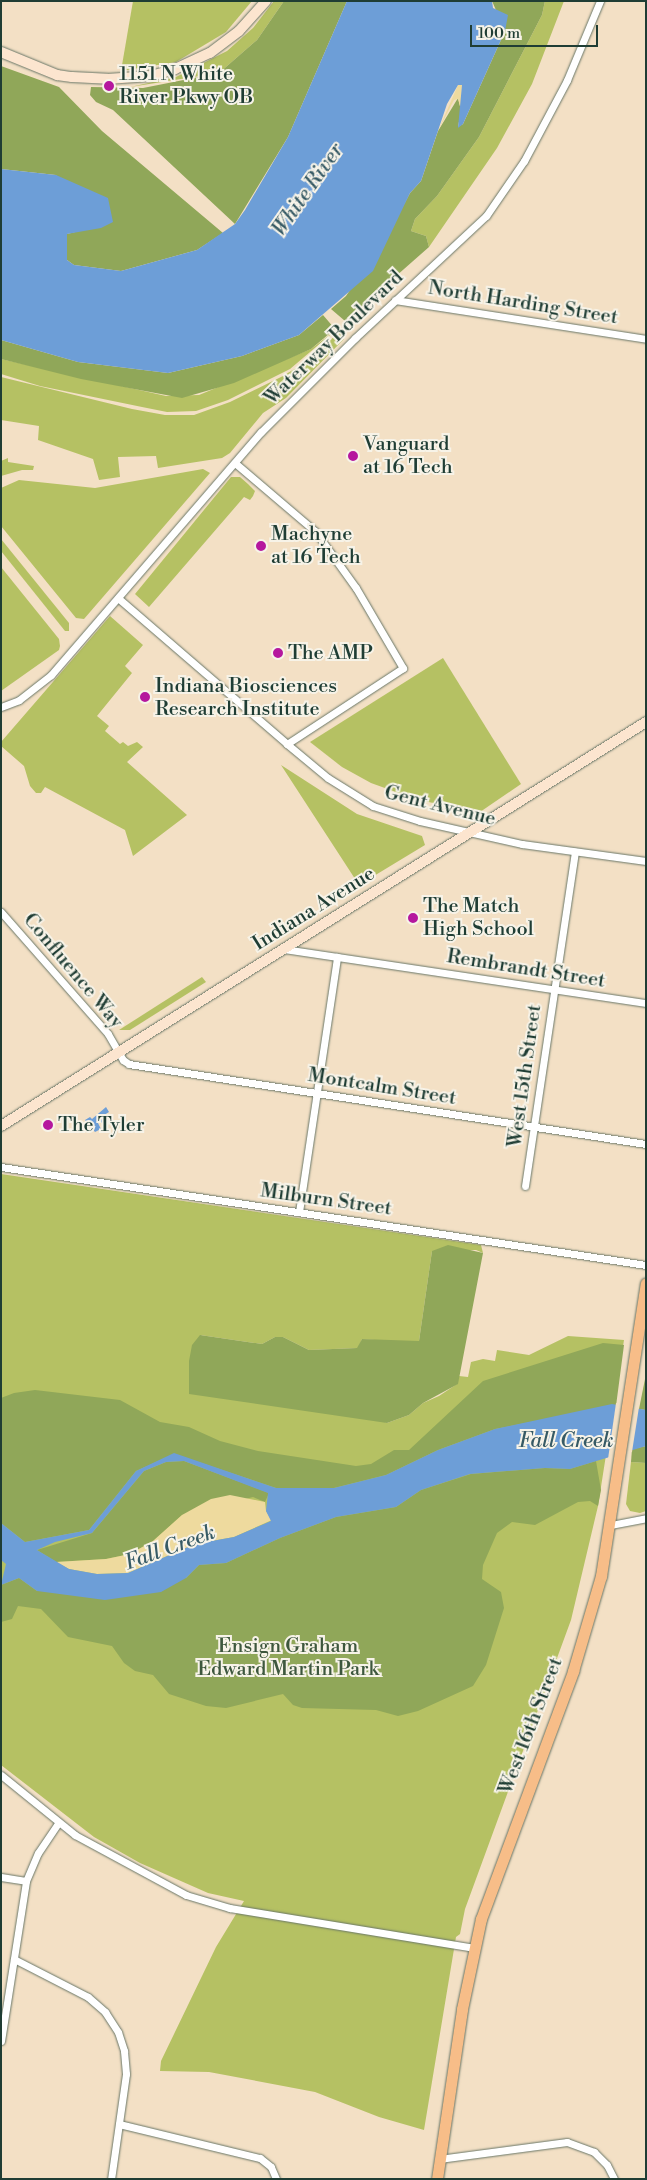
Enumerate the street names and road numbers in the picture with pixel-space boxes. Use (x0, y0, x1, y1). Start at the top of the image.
street label: Waterway Boulevard (260, 266, 408, 410)
street label: North Harding Street (426, 276, 620, 330)
street label: Gent Avenue (382, 781, 498, 831)
street label: Indiana Avenue (248, 862, 380, 956)
street label: Confluence Way (18, 908, 128, 1034)
street label: Rembrandt Street (445, 945, 607, 993)
street label: West 15th Street (503, 1003, 547, 1149)
street label: Montcalm Street (306, 1063, 458, 1111)
street label: Milburn Street (259, 1179, 393, 1221)
street label: West 16th Street (494, 1654, 568, 1798)

